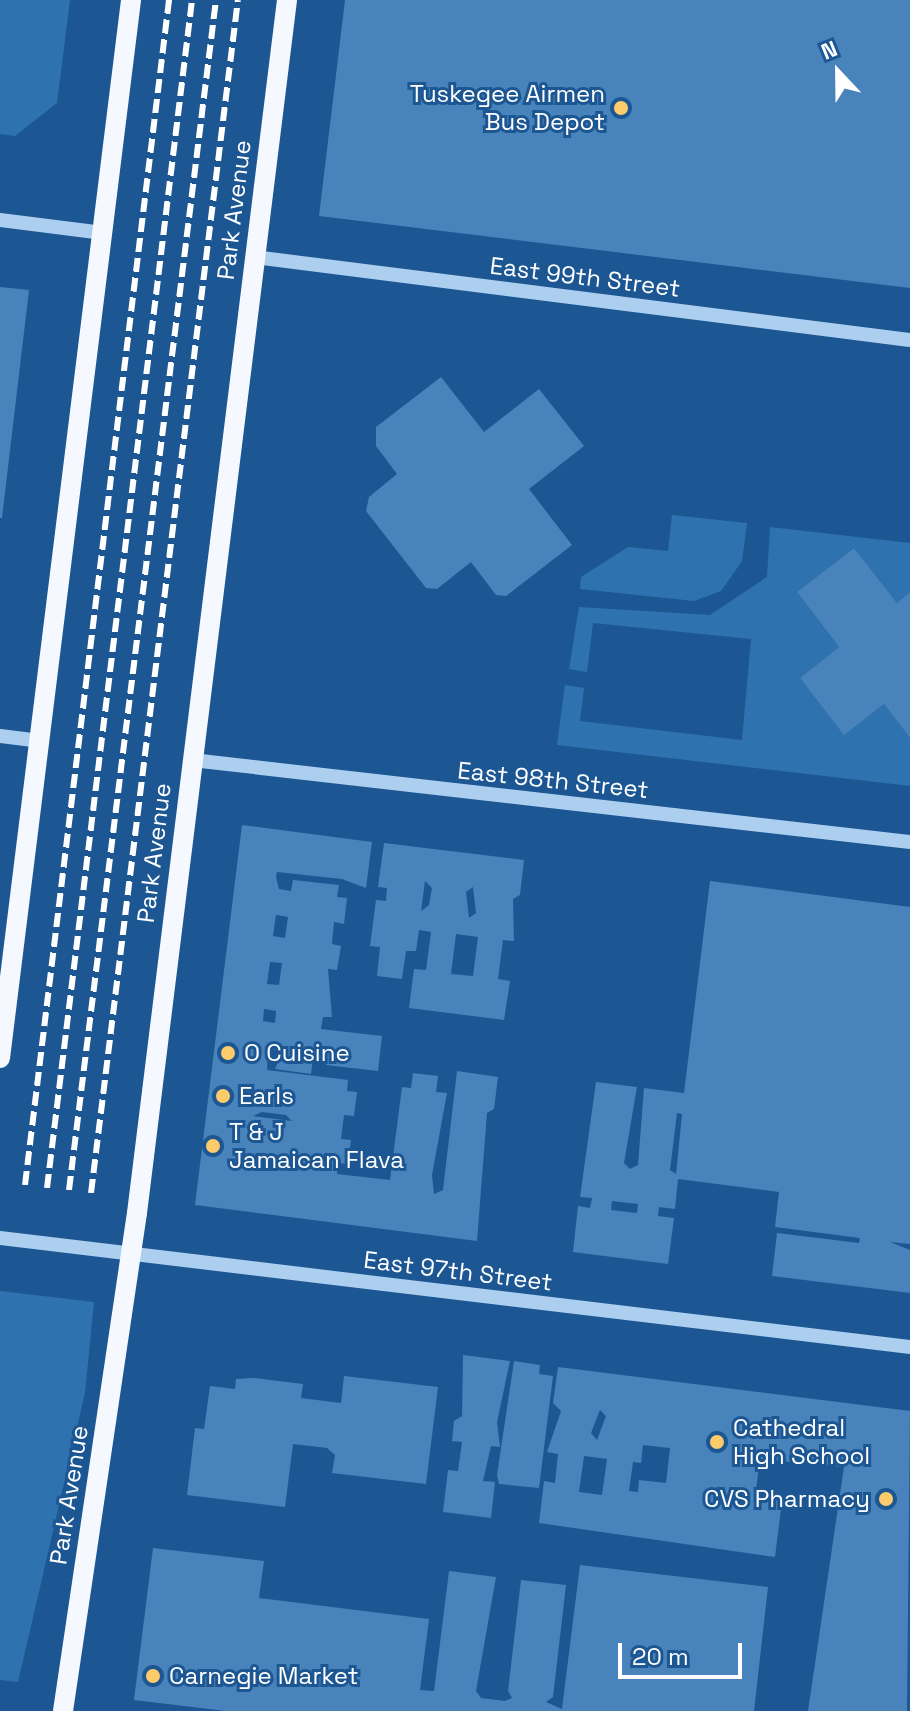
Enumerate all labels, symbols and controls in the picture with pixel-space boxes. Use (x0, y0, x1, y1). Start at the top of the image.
north arrow (798, 32, 878, 112)
text: N (817, 34, 841, 65)
place label: Tuskegee Airmen Bus Depot (409, 80, 605, 136)
marker: Tuskegee Airmen Bus Depot (612, 99, 630, 117)
street label: Park Avenue (211, 138, 257, 282)
street label: East 99th Street (488, 251, 682, 303)
street label: East 98th Street (456, 756, 650, 804)
street label: Park Avenue (131, 781, 177, 925)
place label: O Cuisine (244, 1039, 350, 1067)
marker: O Cuisine (219, 1044, 237, 1062)
place label: Earls (239, 1082, 294, 1110)
marker: Earls (214, 1087, 232, 1105)
place label: T & J Jamaican Flava (229, 1118, 404, 1174)
marker: T & J Jamaican Flava (204, 1137, 222, 1155)
street label: East 97th Street (362, 1245, 554, 1297)
place label: Cathedral High School (733, 1414, 870, 1470)
street label: Park Avenue (44, 1423, 94, 1567)
marker: Cathedral High School (708, 1433, 726, 1451)
place label: CVS Pharmacy (704, 1485, 870, 1513)
marker: CVS Pharmacy (877, 1490, 895, 1508)
scale bar (622, 1627, 746, 1677)
text: 20 m (632, 1641, 689, 1672)
place label: Carnegie Market (169, 1662, 359, 1690)
marker: Carnegie Market (144, 1667, 162, 1685)

